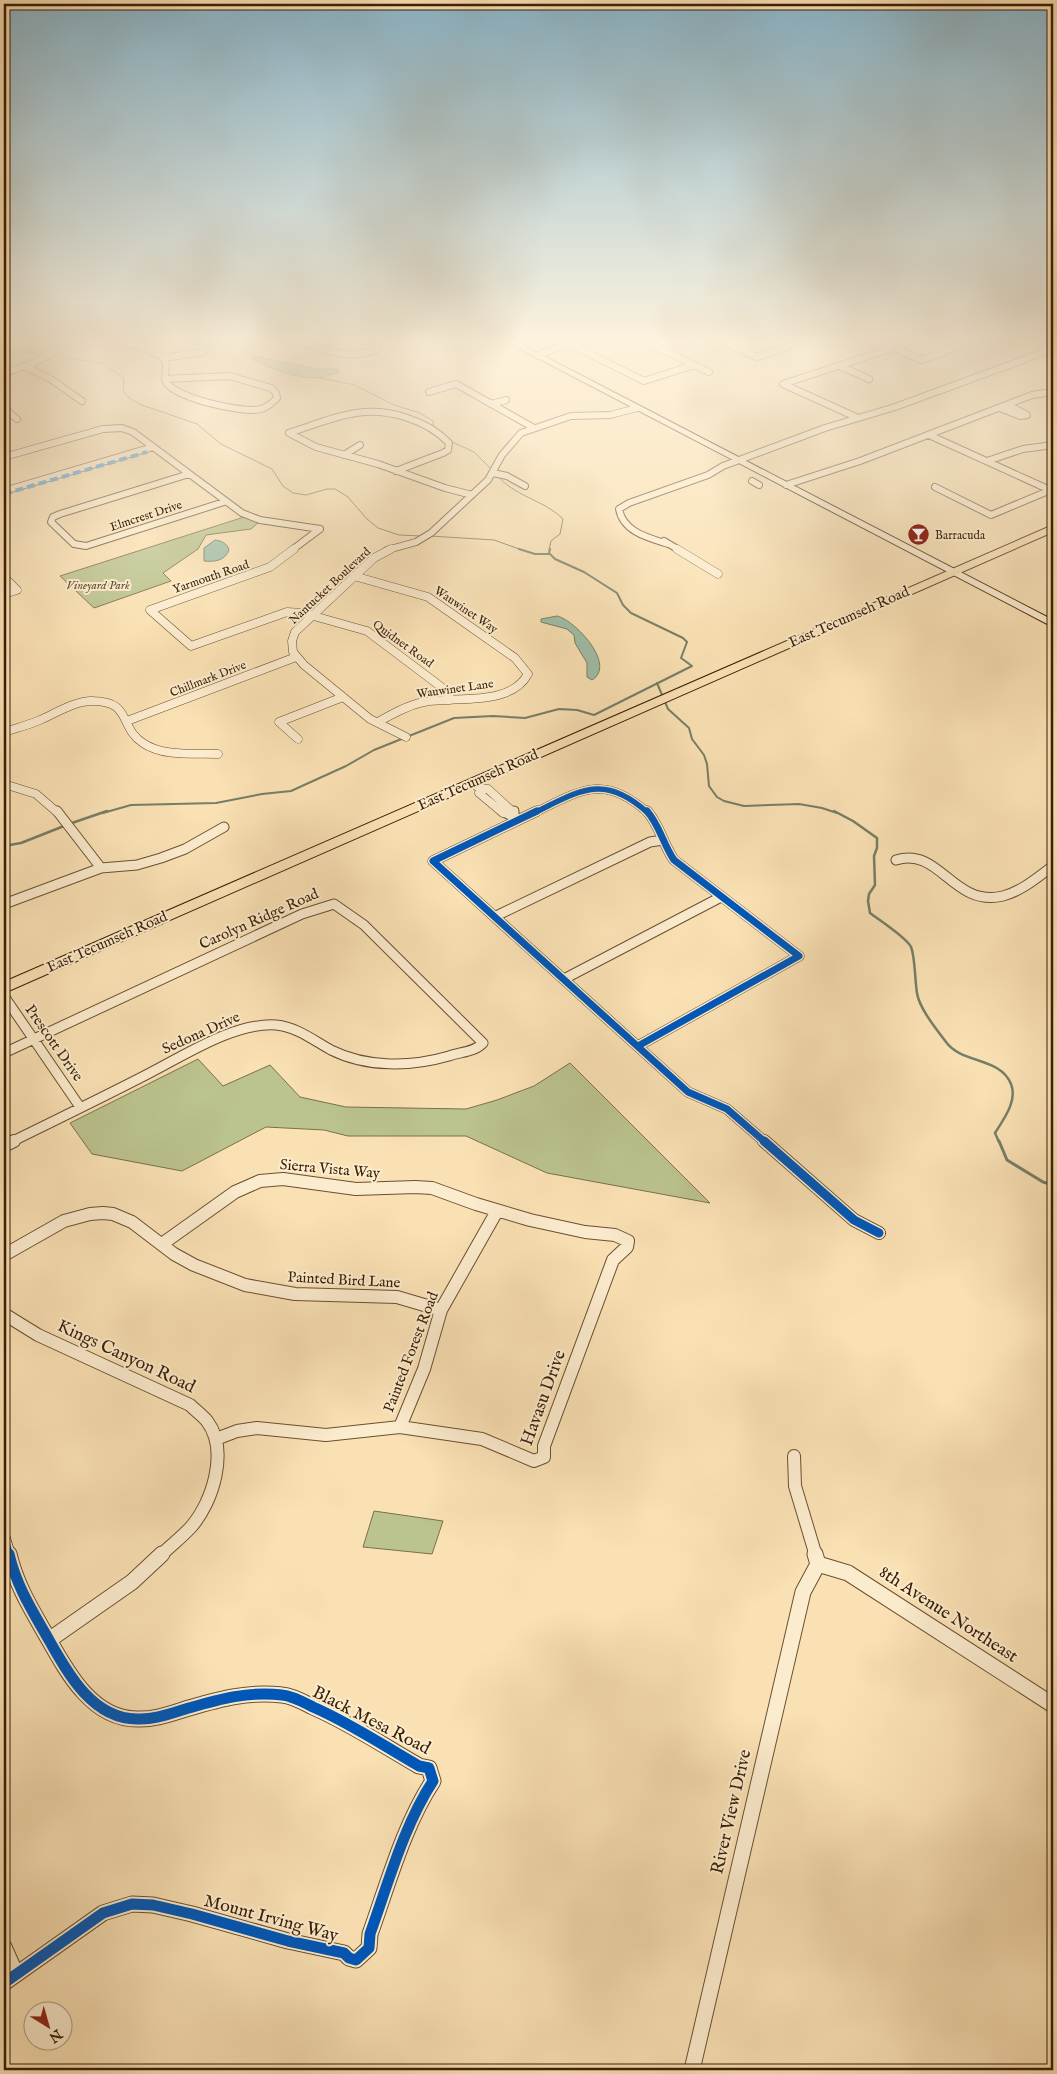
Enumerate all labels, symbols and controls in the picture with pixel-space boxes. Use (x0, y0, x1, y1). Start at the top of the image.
street label: Elmcrest Drive (108, 497, 184, 535)
bar icon: Barracuda (907, 523, 931, 547)
place label: Barracuda (935, 528, 986, 543)
street label: Nantucket Boulevard (286, 544, 374, 628)
street label: Yarmouth Road (171, 557, 252, 597)
park label: Vineyard Park (66, 578, 130, 593)
street label: East Tecumseh Road (786, 581, 913, 652)
street label: Wauwinet Way (431, 583, 501, 637)
street label: Quidnet Road (370, 617, 437, 671)
street label: Chillmark Drive (168, 657, 249, 700)
street label: Wauwinet Lane (416, 676, 495, 702)
street label: East Tecumseh Road (415, 744, 542, 815)
street label: Carolyn Ridge Road (196, 884, 323, 954)
street label: East Tecumseh Road (44, 906, 171, 977)
street label: Prescott Drive (21, 1001, 87, 1085)
street label: Sedona Drive (159, 1007, 243, 1059)
street label: Sierra Vista Way (279, 1155, 381, 1183)
street label: Painted Bird Lane (287, 1268, 401, 1292)
street label: Painted Forest Road (379, 1288, 443, 1415)
street label: Kings Canyon Road (53, 1315, 199, 1399)
street label: Havasu Drive (516, 1347, 572, 1449)
street label: 8th Avenue Northeast (874, 1561, 1022, 1669)
street label: Black Mesa Road (308, 1681, 434, 1761)
street label: River View Drive (706, 1747, 758, 1877)
street label: Mount Irving Way (201, 1890, 341, 1948)
north arrow (22, 2002, 72, 2052)
text: N (45, 2024, 66, 2046)

